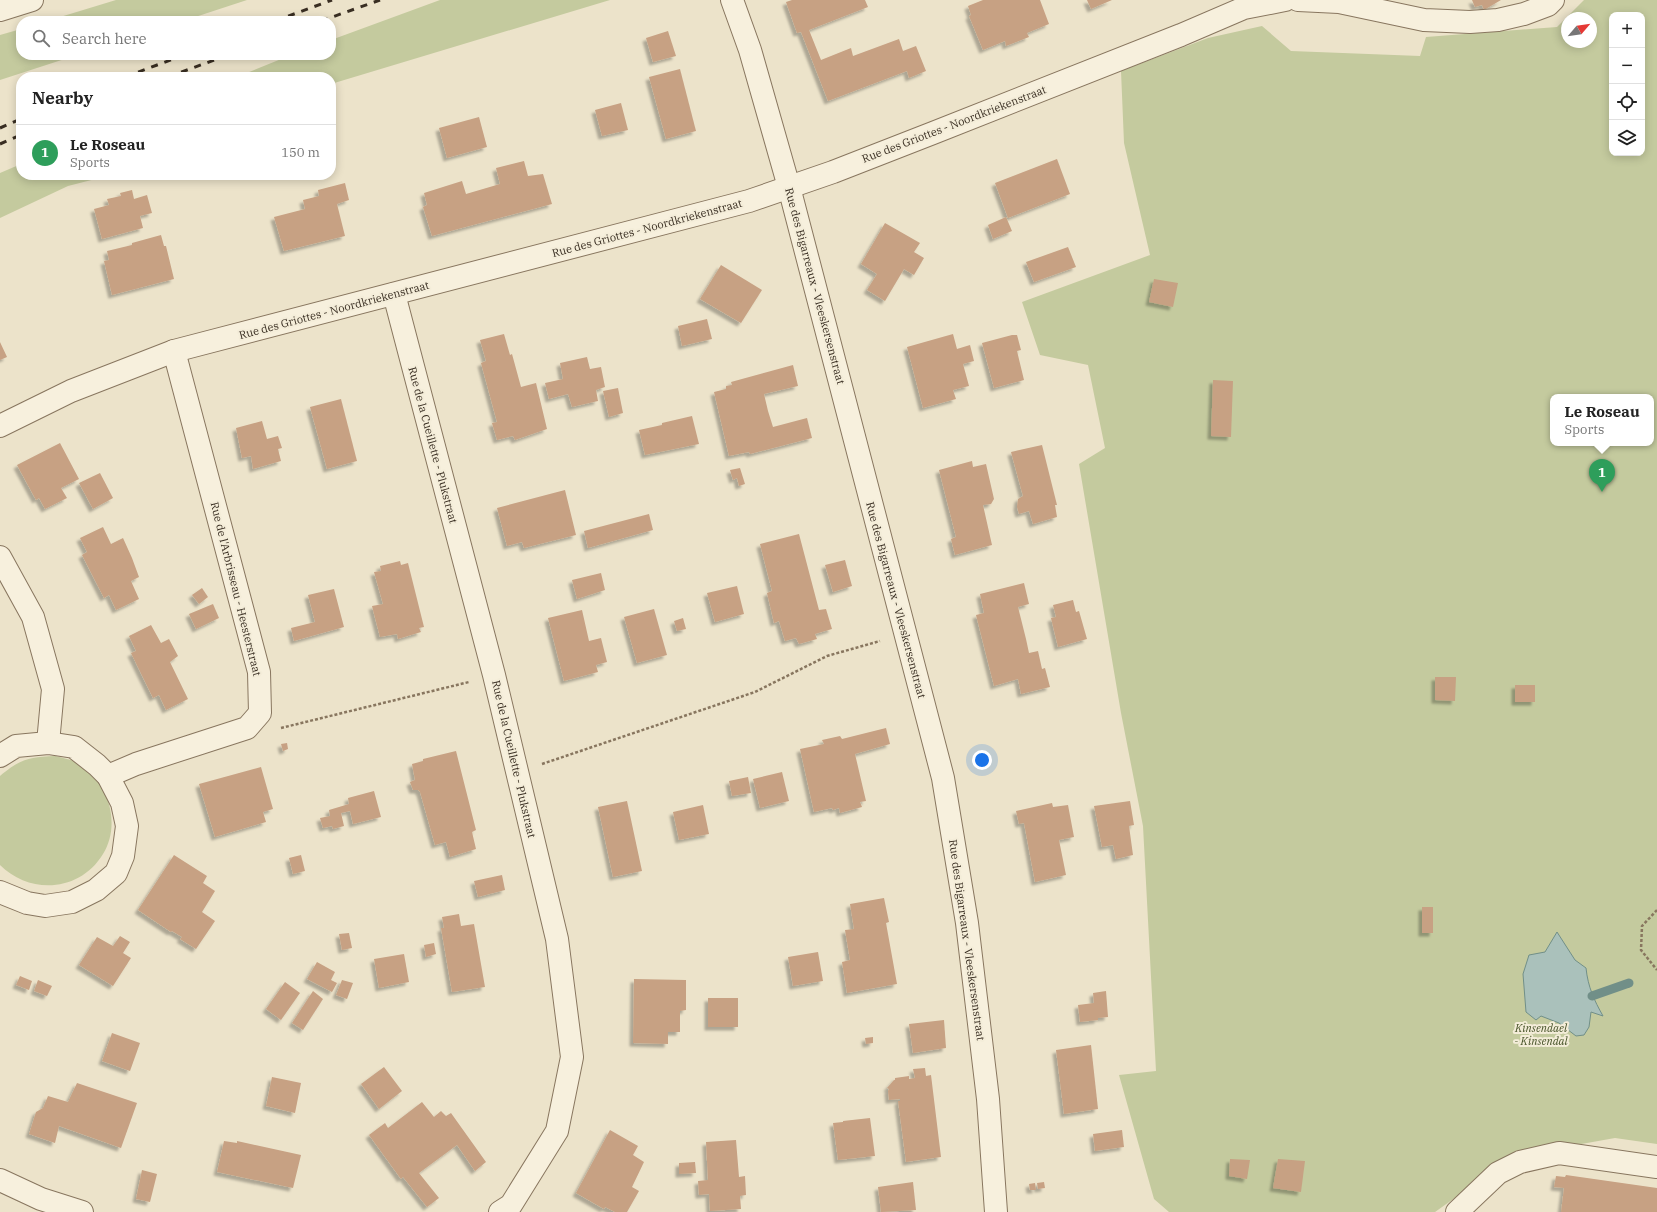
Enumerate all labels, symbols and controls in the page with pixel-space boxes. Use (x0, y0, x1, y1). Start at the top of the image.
north arrow (1561, 12, 1597, 48)
map controls (1609, 12, 1645, 156)
button: + (1609, 12, 1645, 48)
search box (16, 16, 336, 60)
icon: search (30, 27, 52, 49)
text: Search here (62, 29, 147, 48)
button: − (1609, 48, 1645, 84)
street label: Rue des Griottes - Noordkriekenstraat (860, 82, 1048, 166)
button: locate (1609, 84, 1645, 120)
text: Nearby (32, 87, 93, 109)
button: layers (1609, 120, 1645, 156)
text: Le Roseau (70, 135, 145, 154)
text: 1 (41, 144, 49, 161)
text: 150 m (281, 144, 320, 161)
text: Sports (70, 154, 110, 171)
street label: Rue des Bigarreaux - Vleeskersenstraat (782, 186, 848, 386)
street label: Rue des Griottes - Noordkriekenstraat (550, 196, 744, 260)
street label: Rue des Griottes - Noordkriekenstraat (237, 278, 431, 342)
street label: Rue de la Cueillette - Plukstraat (405, 365, 461, 525)
popup (1550, 394, 1654, 446)
text: Le Roseau (1564, 402, 1640, 421)
text: Sports (1564, 421, 1604, 438)
pin: 1 (1589, 459, 1615, 492)
street label: Rue de l'Arbrisseau - Heesterstraat (208, 500, 264, 678)
street label: Rue des Bigarreaux - Vleeskersenstraat (863, 500, 929, 700)
street label: Rue de la Cueillette - Plukstraat (489, 679, 539, 839)
your location (972, 750, 992, 770)
street label: Rue des Bigarreaux - Vleeskersenstraat (946, 839, 988, 1042)
park label: Kinsendael - Kinsendal (1514, 1021, 1569, 1048)

